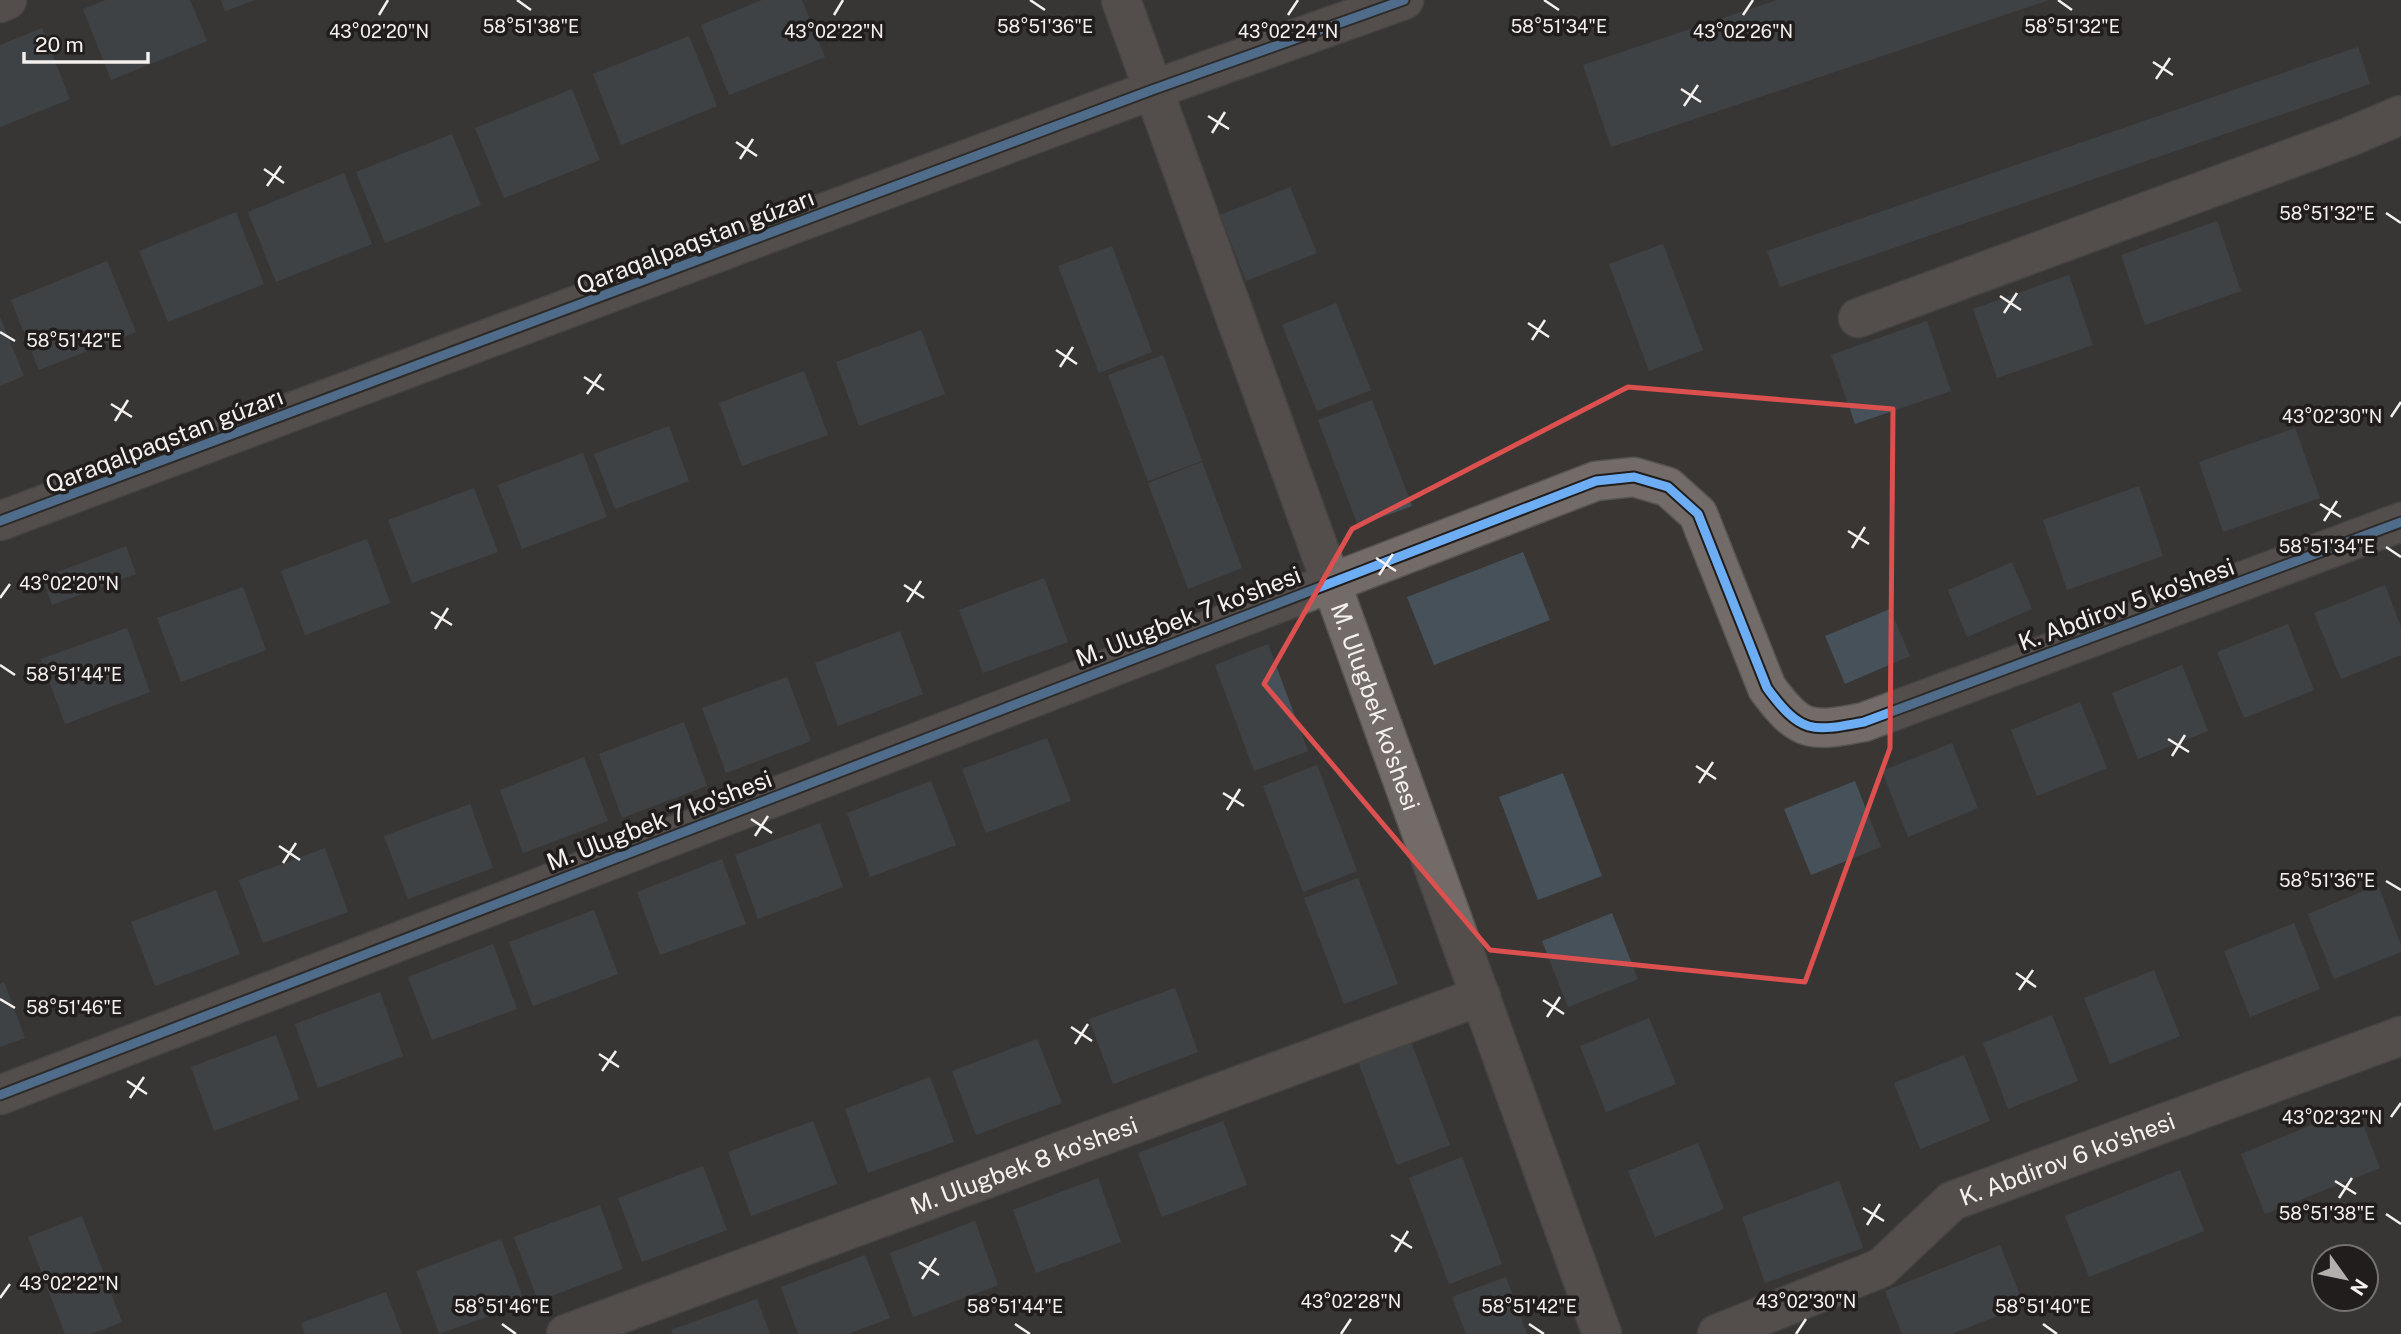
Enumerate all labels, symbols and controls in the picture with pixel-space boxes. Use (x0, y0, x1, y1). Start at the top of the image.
text: 58°51'38"E (483, 16, 579, 37)
text: 58°51'36"E (997, 16, 1093, 37)
text: 58°51'34"E (1511, 16, 1607, 37)
text: 58°51'32"E (2024, 16, 2120, 37)
scale bar (24, 21, 149, 65)
text: 43°02'20"N (329, 21, 429, 42)
text: 43°02'22"N (784, 21, 884, 42)
text: 43°02'24"N (1238, 21, 1338, 42)
text: 43°02'26"N (1693, 21, 1793, 42)
text: 20 m (35, 32, 84, 57)
street label: Qaraqalpaqstan gúzarı (572, 183, 818, 299)
text: 58°51'32"E (2279, 203, 2375, 224)
text: 58°51'42"E (26, 330, 122, 351)
street label: Qaraqalpaqstan gúzarı (41, 382, 287, 498)
text: 43°02'30"N (2282, 406, 2382, 427)
text: 58°51'34"E (2279, 536, 2375, 557)
street label: K. Abdirov 5 ko'shesi (2014, 552, 2238, 656)
street label: M. Ulugbek 7 ko'shesi (1071, 560, 1305, 672)
text: 43°02'20"N (19, 573, 119, 594)
street label: M. Ulugbek ko'shesi (1325, 599, 1426, 814)
text: 58°51'44"E (26, 664, 122, 685)
street label: M. Ulugbek 7 ko'shesi (542, 764, 776, 876)
text: 58°51'36"E (2279, 870, 2375, 891)
text: 58°51'46"E (26, 997, 122, 1018)
street label: K. Abdirov 6 ko'shesi (1956, 1106, 2179, 1211)
text: 43°02'32"N (2282, 1107, 2382, 1128)
street label: M. Ulugbek 8 ko'shesi (906, 1110, 1141, 1220)
text: 58°51'38"E (2279, 1203, 2375, 1224)
north arrow (2310, 1243, 2380, 1313)
text: 43°02'22"N (19, 1273, 119, 1294)
text: N (2346, 1275, 2373, 1299)
text: 43°02'28"N (1301, 1291, 1401, 1312)
text: 43°02'30"N (1756, 1291, 1856, 1312)
text: 58°51'46"E (454, 1296, 550, 1317)
text: 58°51'44"E (967, 1296, 1063, 1317)
text: 58°51'42"E (1481, 1296, 1577, 1317)
text: 58°51'40"E (1995, 1296, 2091, 1317)

